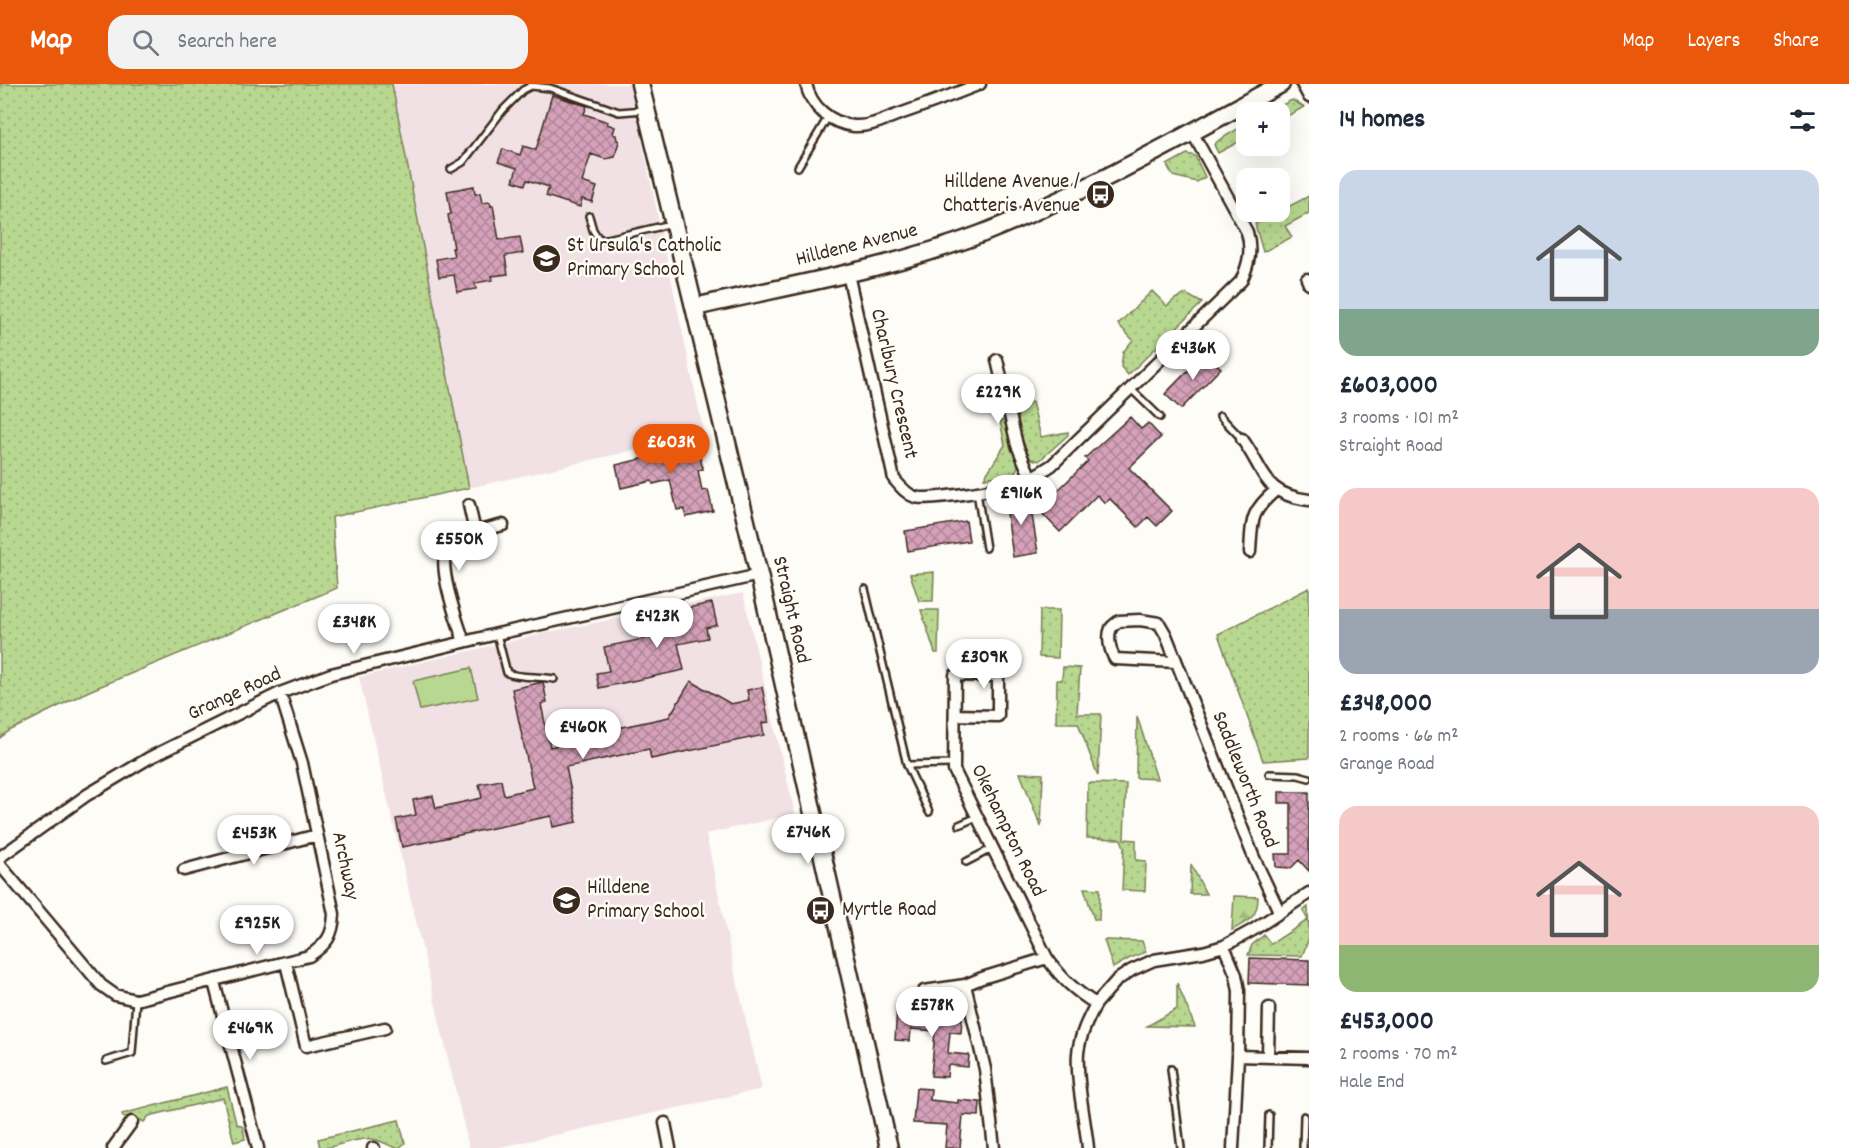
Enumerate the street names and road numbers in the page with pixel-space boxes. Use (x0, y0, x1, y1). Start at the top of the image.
street label: Hilldene Avenue (793, 216, 921, 276)
street label: Charlbury Crescent (861, 306, 925, 462)
street label: Straight Road (763, 553, 817, 667)
street label: Grange Road (183, 660, 287, 730)
street label: Saddleworth Road (1203, 707, 1285, 853)
street label: Okehampton Road (962, 760, 1052, 902)
street label: Archway (322, 829, 366, 903)

